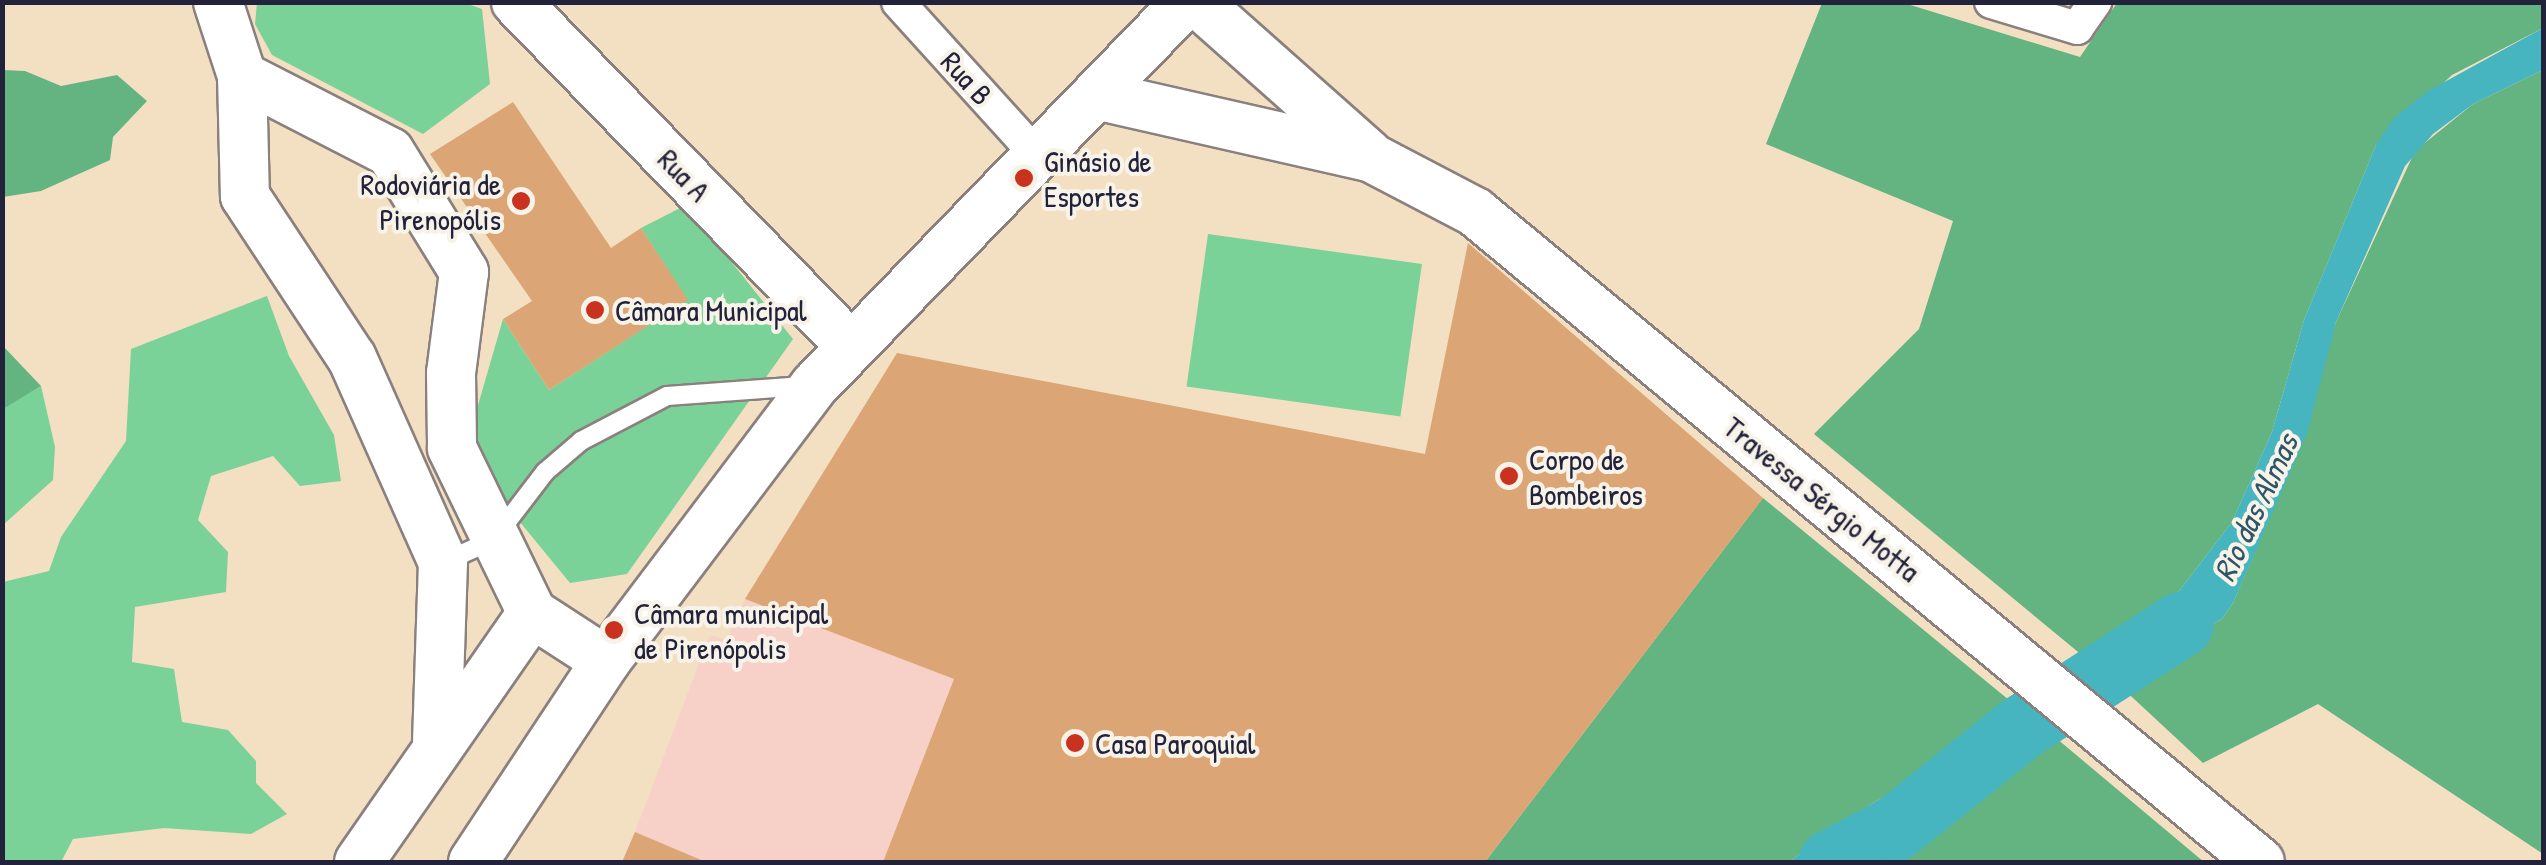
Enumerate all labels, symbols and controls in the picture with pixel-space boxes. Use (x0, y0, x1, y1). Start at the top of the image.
street label: Rua B (934, 44, 1000, 112)
street label: Rua A (651, 141, 717, 209)
place label: Ginásio de Esportes (1044, 143, 1151, 214)
place label: Rodoviária de Pirenopólis (360, 166, 501, 236)
marker: Ginásio de Esportes (1013, 167, 1035, 189)
marker: Rodoviária de Pirenopólis (510, 190, 532, 212)
place label: Câmara Municipal (615, 292, 807, 328)
marker: Câmara Municipal (584, 299, 606, 321)
street label: Travessa Sérgio Motta (1717, 409, 1927, 589)
water label: Rio das Almas (2205, 429, 2307, 587)
place label: Corpo de Bombeiros (1529, 441, 1643, 512)
marker: Corpo de Bombeiros (1498, 465, 1520, 487)
place label: Câmara municipal de Pirenópolis (634, 595, 828, 666)
marker: Câmara municipal de Pirenópolis (603, 619, 625, 641)
place label: Casa Paroquial (1095, 725, 1256, 761)
marker: Casa Paroquial (1064, 732, 1086, 754)

